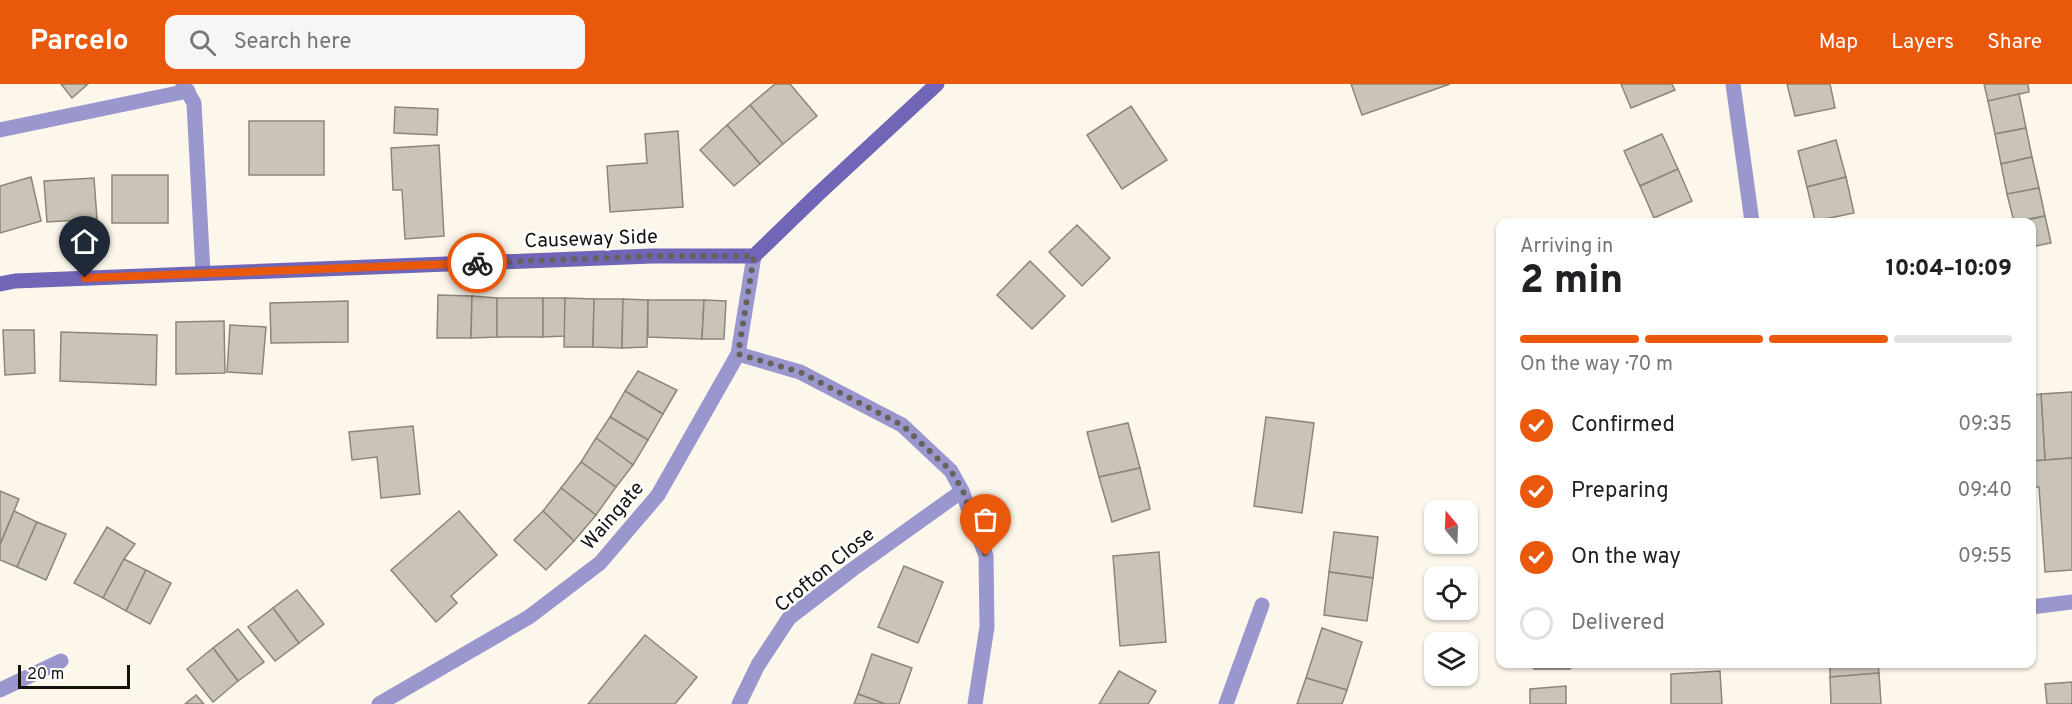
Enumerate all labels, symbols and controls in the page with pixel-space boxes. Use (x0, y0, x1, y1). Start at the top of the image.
search box (165, 15, 585, 69)
text: Parcelo (30, 24, 129, 60)
icon: search (186, 26, 219, 59)
text: Search here (234, 29, 351, 56)
text: Map (1819, 29, 1858, 56)
text: Layers (1891, 29, 1954, 56)
text: Share (1987, 29, 2042, 56)
pin (59, 216, 110, 278)
icon: home (68, 225, 101, 258)
street label: Causeway Side (524, 225, 658, 255)
courier (447, 233, 507, 293)
text: Arriving in (1520, 234, 1613, 260)
icon: bike (461, 247, 494, 280)
text: 10:04–10:09 (1886, 256, 2012, 283)
text: 2 min (1520, 258, 1623, 307)
text: On the way · 70 m (1520, 352, 1673, 378)
icon: check (1520, 409, 1553, 442)
text: Confirmed (1571, 412, 1675, 439)
text: 09:35 (1958, 412, 2012, 438)
icon: check (1520, 475, 1553, 508)
street label: Waingate (576, 476, 651, 556)
text: Preparing (1571, 478, 1669, 505)
text: 09:40 (1957, 478, 2012, 504)
pin (960, 494, 1011, 556)
north arrow (1424, 500, 1478, 554)
map controls (1424, 500, 1478, 686)
icon: bag (969, 503, 1002, 536)
street label: Crofton Close (770, 522, 881, 619)
icon: check (1520, 541, 1553, 574)
text: On the way (1571, 544, 1681, 571)
text: 09:55 (1958, 544, 2012, 570)
button: locate (1424, 566, 1478, 620)
text: Delivered (1571, 610, 1665, 637)
button: layers (1424, 632, 1478, 686)
scale bar (18, 662, 130, 690)
text: 20 m (27, 665, 64, 685)

